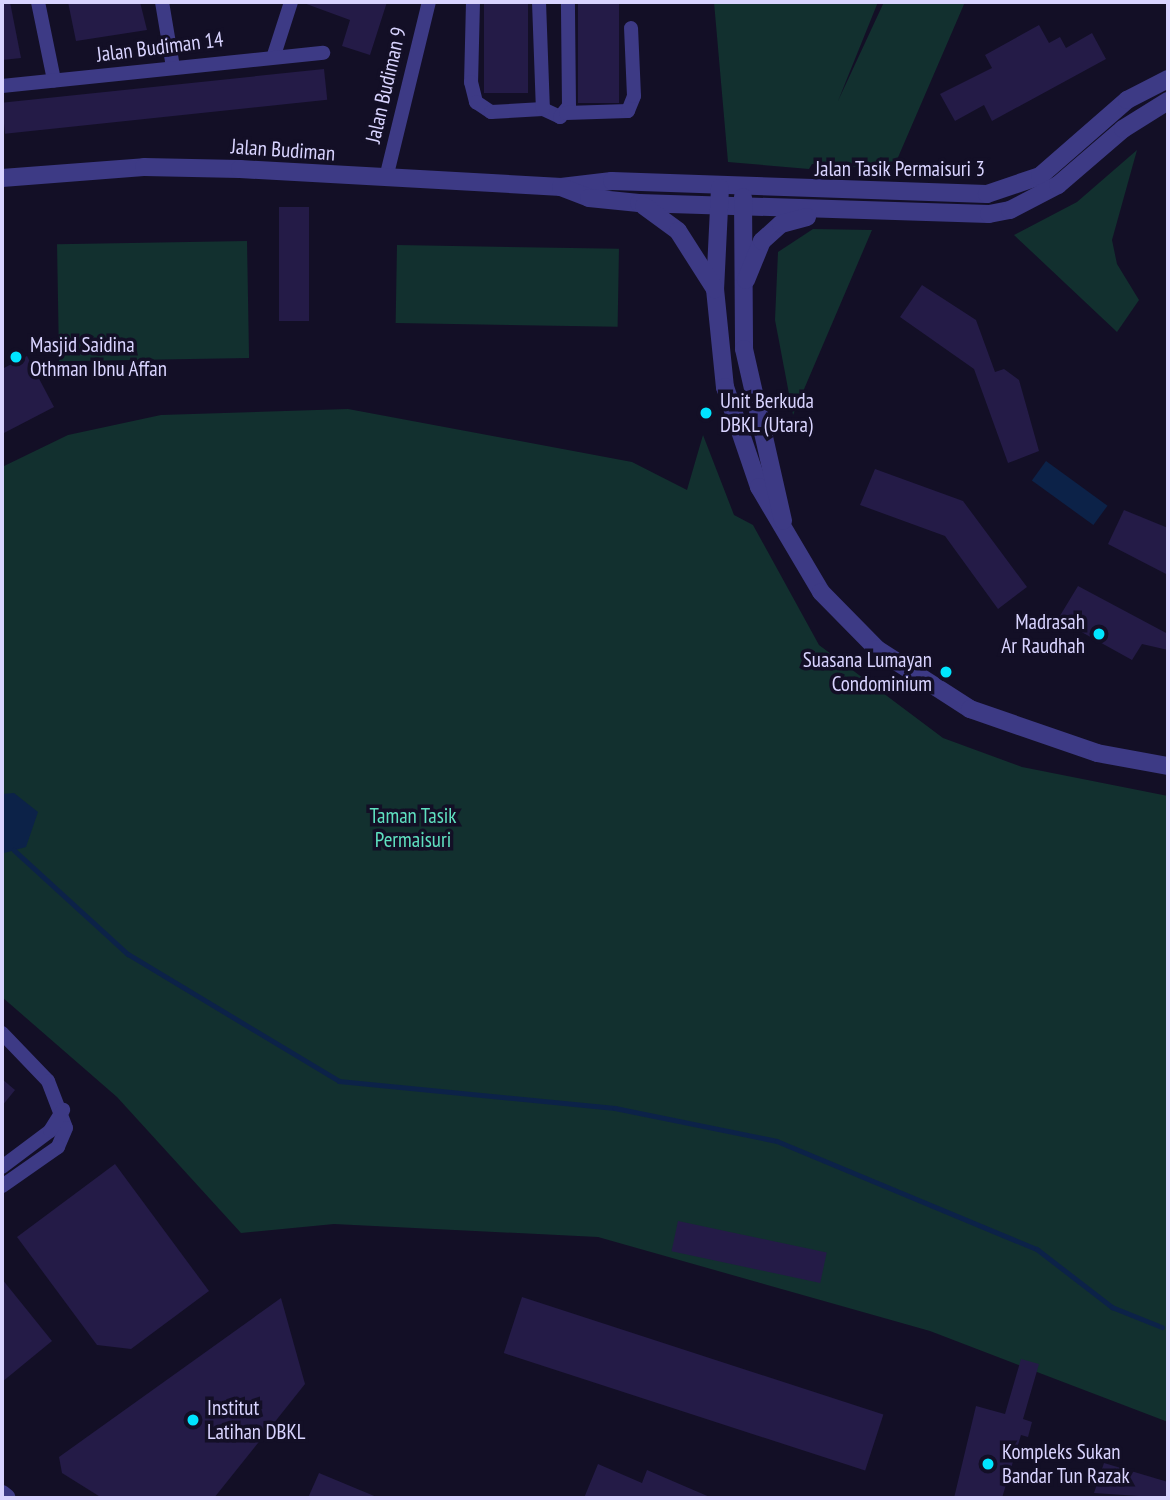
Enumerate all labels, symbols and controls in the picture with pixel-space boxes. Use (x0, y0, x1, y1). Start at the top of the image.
street label: Jalan Budiman 9 (360, 25, 412, 145)
street label: Jalan Budiman 14 (95, 27, 225, 67)
street label: Jalan Budiman (230, 134, 336, 166)
street label: Jalan Tasik Permaisuri 3 (814, 156, 986, 182)
place label: Masjid Saidina Othman Ibnu Affan (30, 332, 167, 382)
marker: Masjid Saidina Othman Ibnu Affan (8, 349, 24, 365)
place label: Unit Berkuda DBKL (Utara) (720, 388, 814, 438)
marker: Unit Berkuda DBKL (Utara) (698, 405, 714, 421)
place label: Madrasah Ar Raudhah (1001, 609, 1085, 659)
marker: Madrasah Ar Raudhah (1091, 626, 1107, 642)
place label: Suasana Lumayan Condominium (803, 647, 932, 697)
marker: Suasana Lumayan Condominium (938, 664, 954, 680)
park label: Taman Tasik Permaisuri (369, 803, 457, 853)
place label: Institut Latihan DBKL (207, 1395, 305, 1445)
marker: Institut Latihan DBKL (185, 1412, 201, 1428)
place label: Kompleks Sukan Bandar Tun Razak (1002, 1439, 1130, 1489)
marker: Kompleks Sukan Bandar Tun Razak (980, 1456, 996, 1472)

